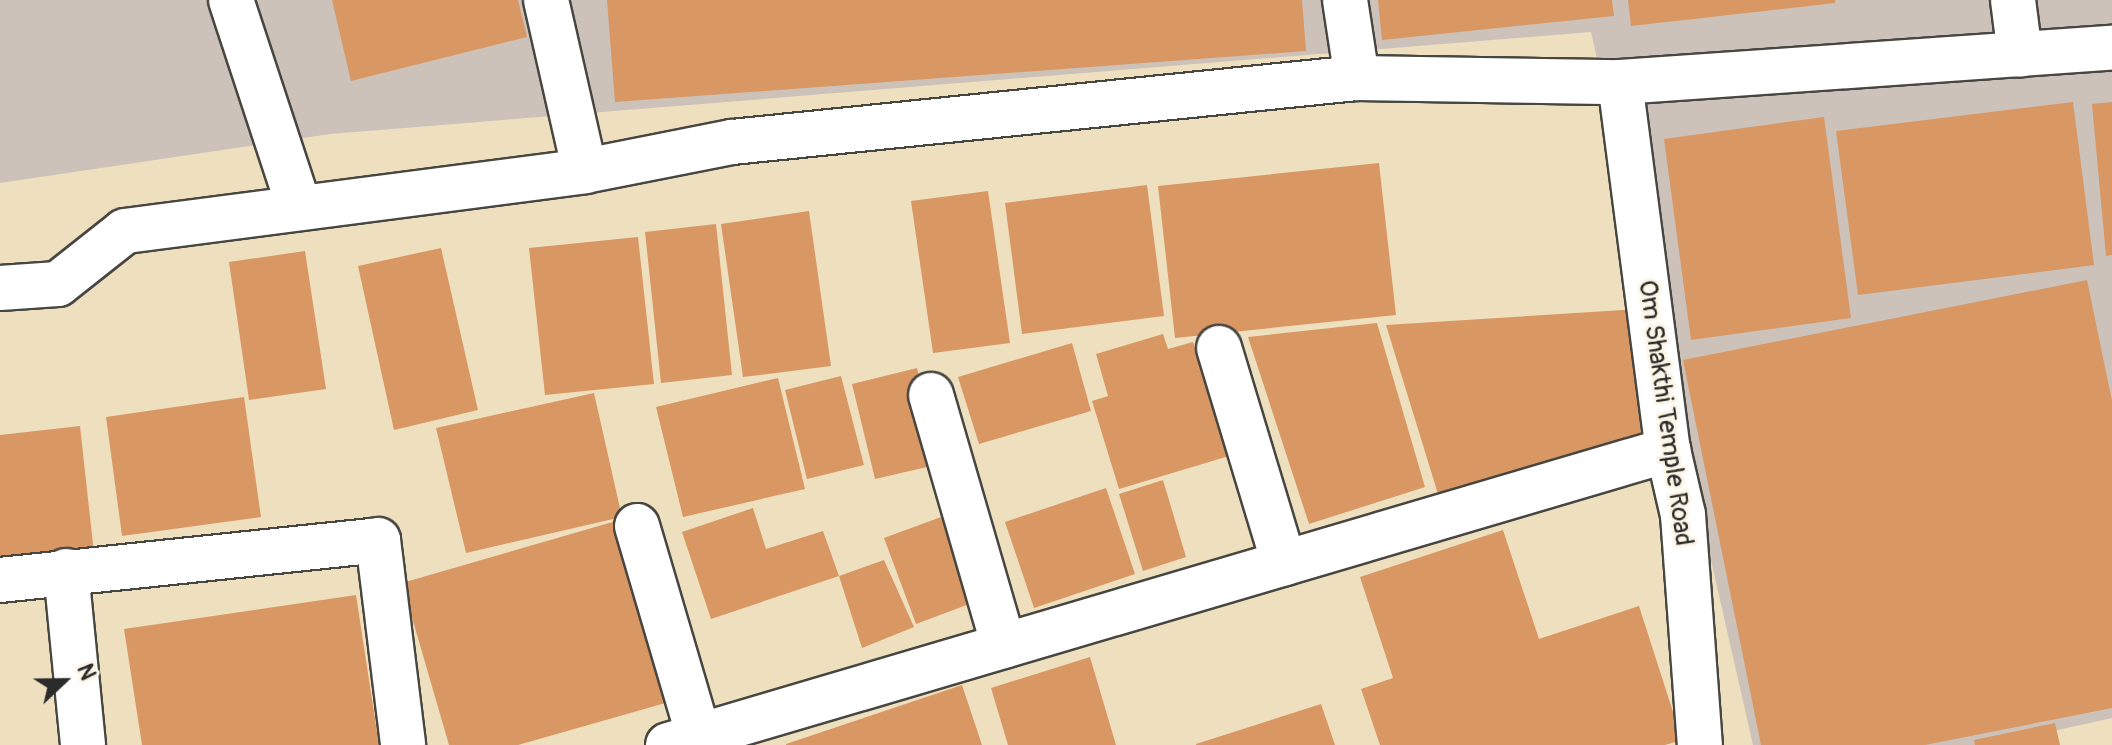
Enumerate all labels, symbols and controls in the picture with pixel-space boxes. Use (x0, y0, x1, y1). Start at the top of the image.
street label: Om Shakthi Temple Road (1631, 278, 1699, 548)
north arrow (24, 641, 104, 721)
text: N (70, 660, 102, 684)

